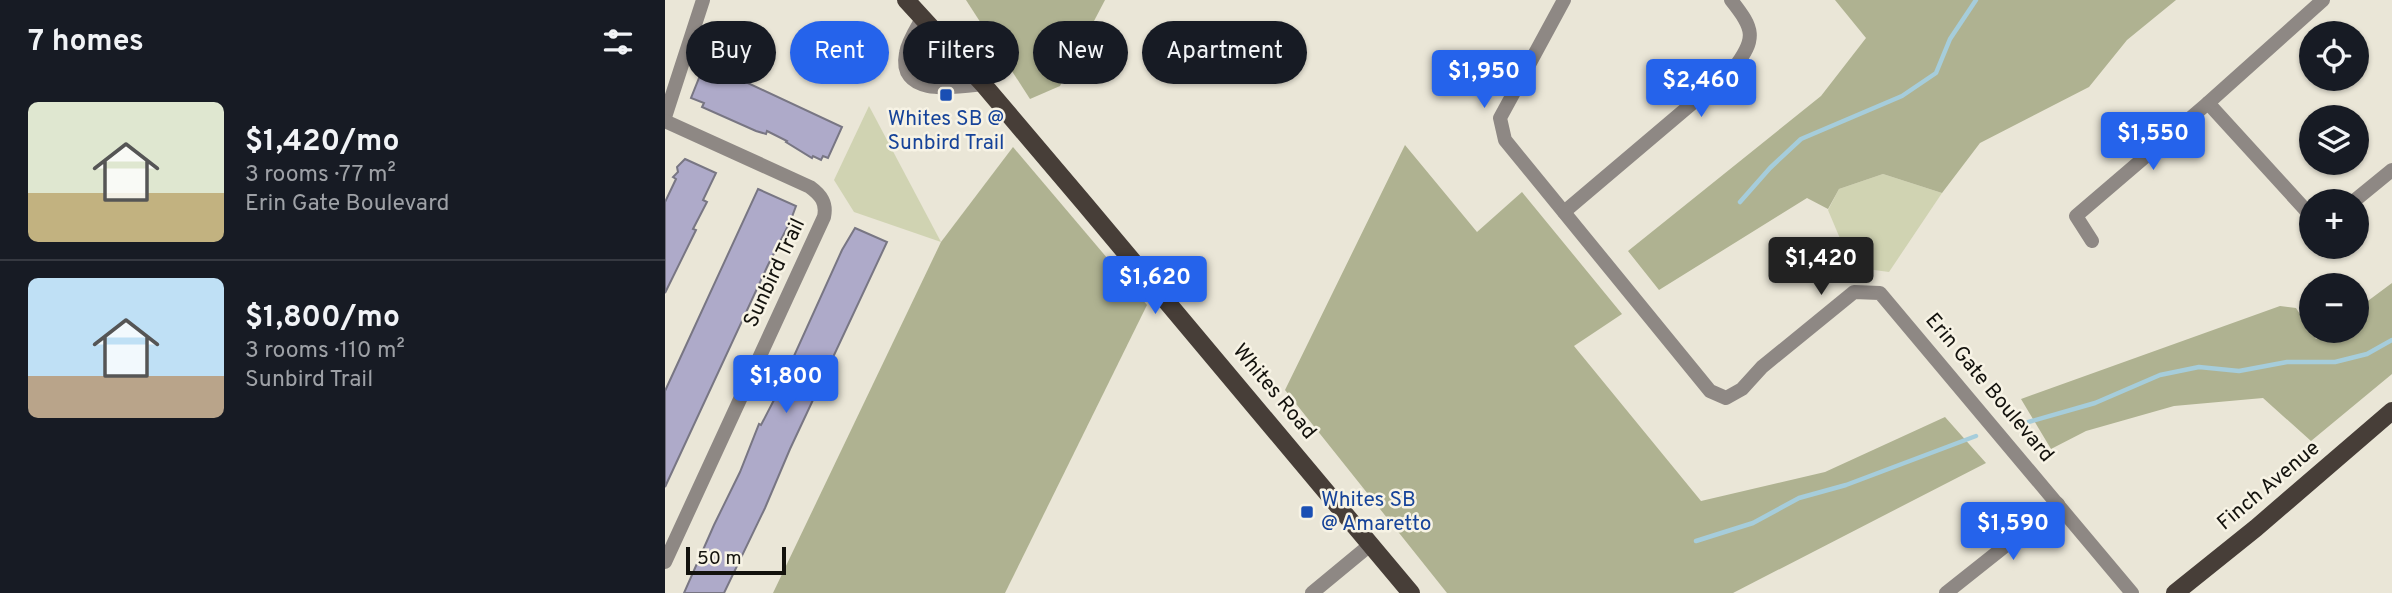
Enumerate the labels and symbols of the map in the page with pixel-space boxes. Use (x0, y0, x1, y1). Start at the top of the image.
pin: $1,950 (1427, 50, 1541, 110)
pin: $2,460 (1644, 60, 1758, 119)
marker: Whites SB @ Sunbird Trail (938, 87, 954, 103)
place label: Whites SB @ Sunbird Trail (887, 106, 1005, 157)
pin: $1,550 (2096, 113, 2210, 172)
street label: Sunbird Trail (738, 214, 812, 332)
pin: $1,420 (1764, 238, 1878, 297)
pin: $1,620 (1098, 256, 1212, 316)
street label: Erin Gate Boulevard (1919, 308, 2059, 468)
street label: Whites Road (1226, 339, 1322, 445)
pin: $1,800 (729, 356, 843, 415)
street label: Finch Avenue (2212, 435, 2326, 537)
place label: Whites SB @ Amaretto (1321, 487, 1431, 538)
pin: $1,590 (1956, 503, 2070, 562)
marker: Whites SB @ Amaretto (1299, 504, 1315, 520)
scale bar (686, 544, 786, 576)

